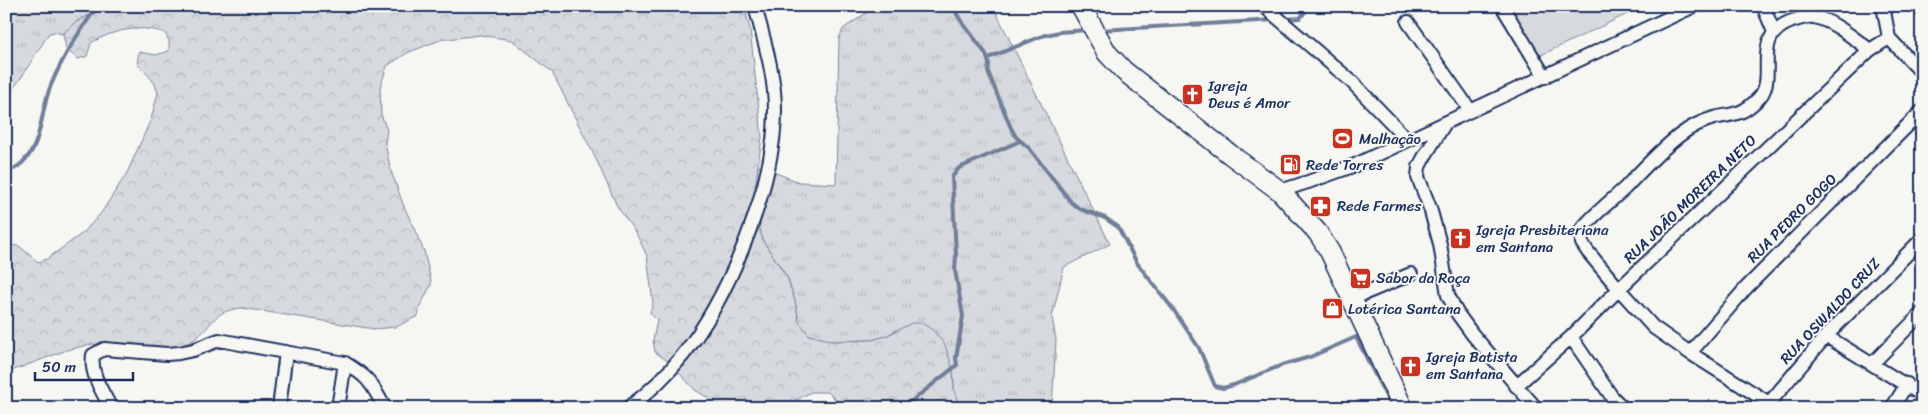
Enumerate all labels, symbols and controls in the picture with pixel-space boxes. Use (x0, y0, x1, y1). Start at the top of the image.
place label: Igreja Deus é Amor (1207, 73, 1291, 116)
church icon: Igreja Deus é Amor (1180, 83, 1204, 107)
place label: Malhação (1359, 126, 1421, 152)
sports icon: Malhação (1331, 127, 1355, 151)
street label: RUA JOÃO MOREIRA NETO (1617, 128, 1763, 270)
place label: Rede Torres (1306, 152, 1383, 178)
fuel station icon: Rede Torres (1278, 153, 1302, 177)
street label: RUA PEDRO GOGO (1741, 167, 1843, 269)
place label: Rede Farmes (1337, 193, 1421, 219)
pharmacy icon: Rede Farmes (1309, 194, 1333, 218)
place label: Igreja Presbiteriana em Santana (1475, 217, 1609, 260)
church icon: Igreja Presbiteriana em Santana (1448, 227, 1472, 251)
street label: RUA OSWALDO CRUZ (1773, 251, 1887, 371)
place label: Sabor da Roça (1376, 265, 1470, 291)
supermarket icon: Sabor da Roça (1348, 266, 1372, 290)
place label: Lotérica Santana (1348, 296, 1461, 322)
shop icon: Lotérica Santana (1320, 297, 1344, 321)
place label: Igreja Batista em Santana (1425, 344, 1518, 387)
scale bar (35, 349, 132, 381)
text: 50 m (42, 354, 77, 380)
church icon: Igreja Batista em Santana (1398, 354, 1422, 378)

